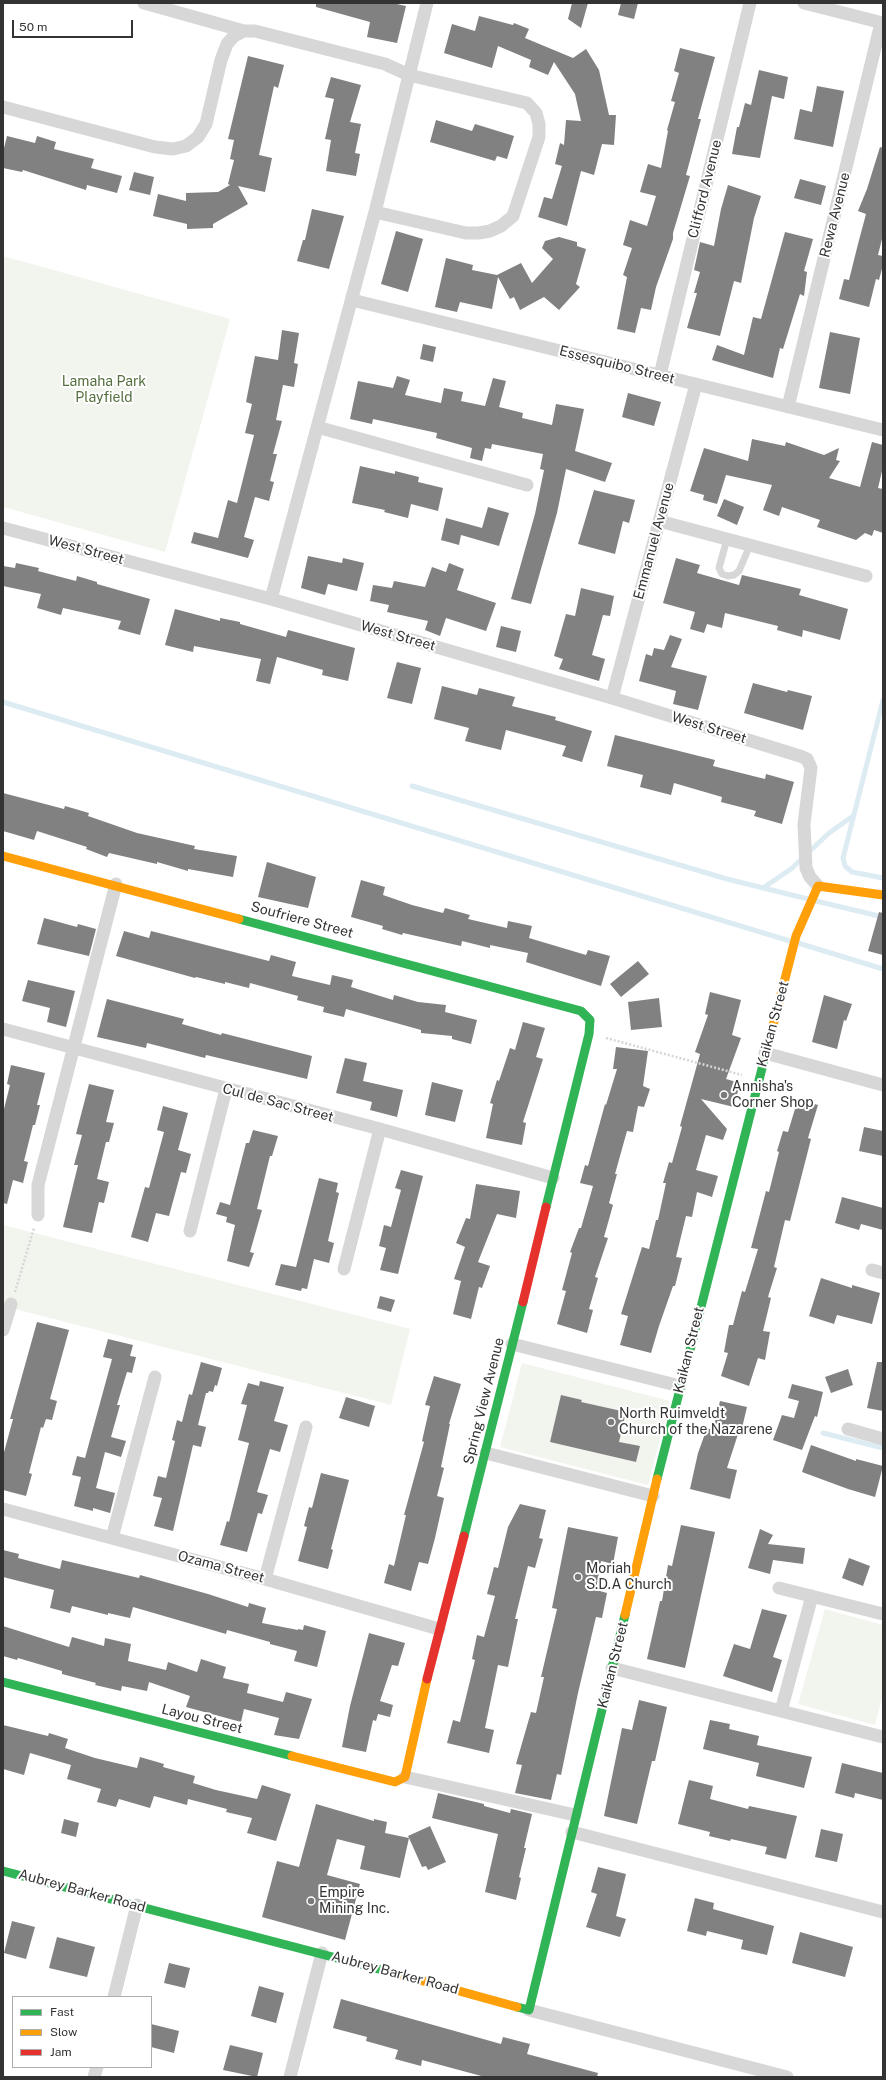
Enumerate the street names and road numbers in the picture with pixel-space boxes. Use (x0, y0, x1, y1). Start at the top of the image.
street label: Clifford Avenue (685, 138, 725, 240)
street label: Rewa Avenue (816, 171, 854, 259)
street label: Essesquibo Street (558, 343, 676, 387)
street label: Emmanuel Avenue (630, 481, 678, 601)
street label: West Street (47, 532, 125, 568)
street label: West Street (359, 617, 437, 655)
street label: West Street (670, 709, 748, 747)
street label: Soufriere Street (249, 898, 355, 942)
street label: Kaikan Street (753, 979, 793, 1069)
street label: Cul de Sac Street (221, 1080, 335, 1126)
street label: Kaikan Street (670, 1305, 708, 1395)
street label: Spring View Avenue (460, 1336, 508, 1466)
street label: Ozama Street (176, 1547, 266, 1587)
street label: Kaikan Street (594, 1620, 632, 1710)
street label: Layou Street (160, 1701, 244, 1737)
street label: Aubrey Barker Road (17, 1866, 147, 1916)
street label: Aubrey Barker Road (330, 1948, 460, 1998)

